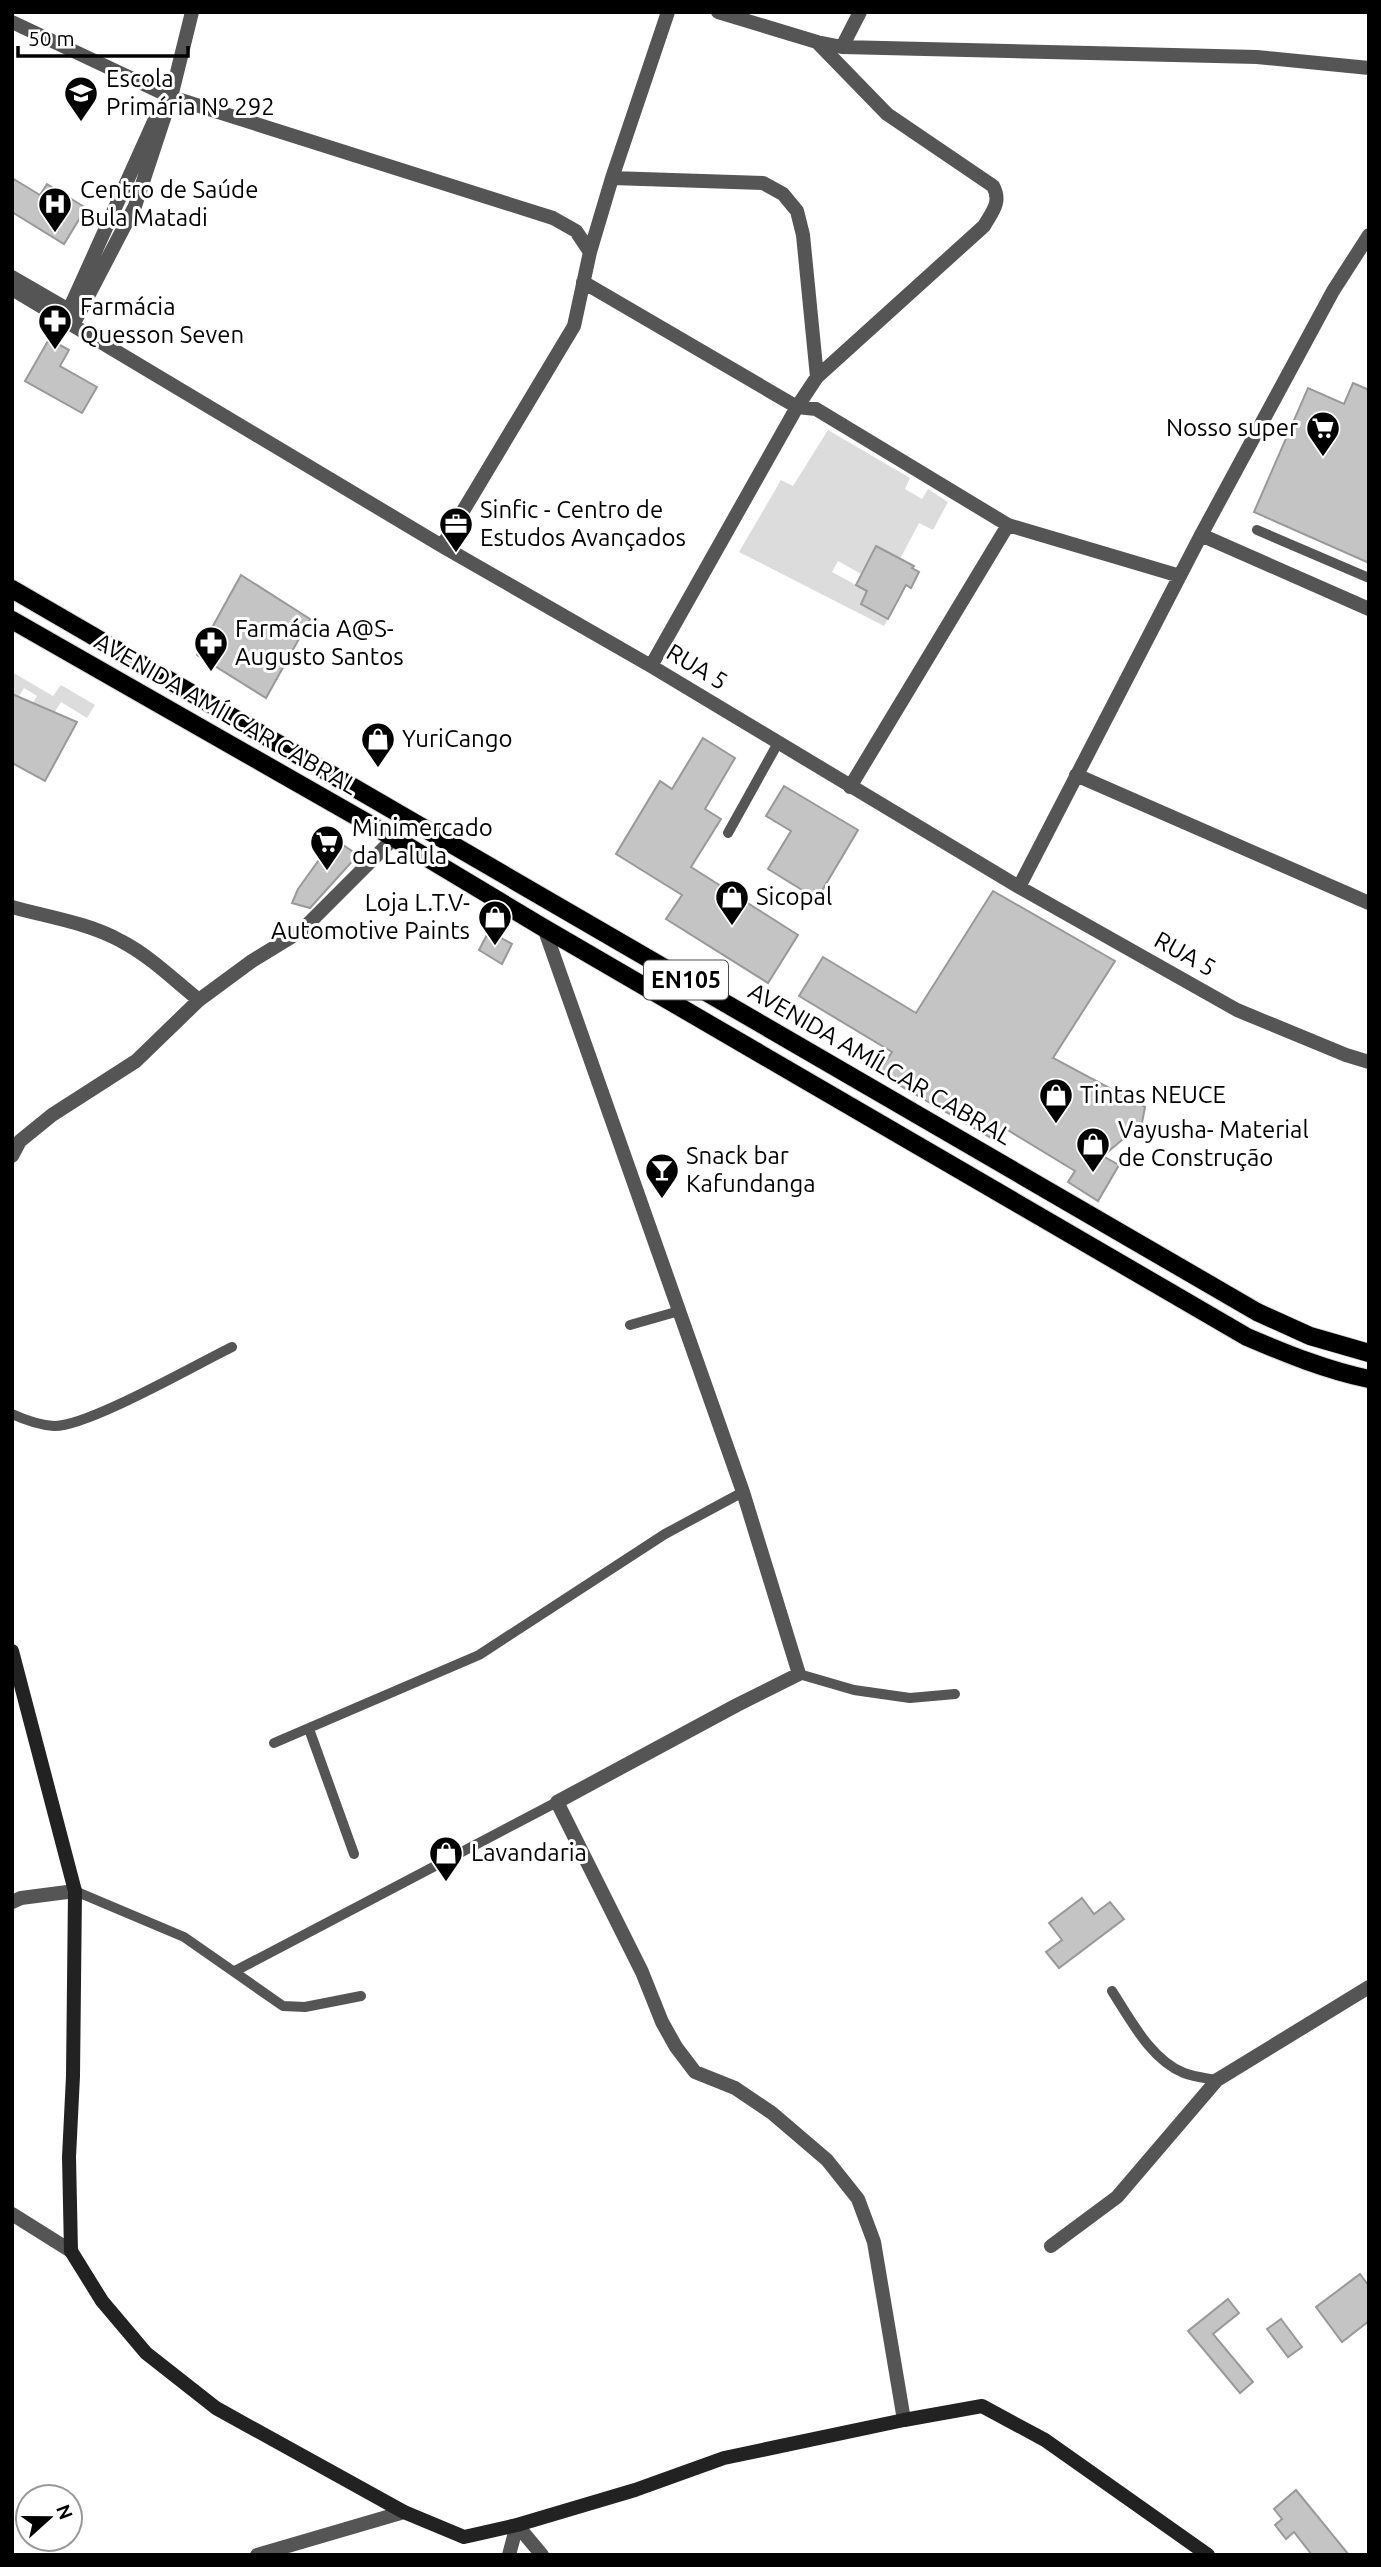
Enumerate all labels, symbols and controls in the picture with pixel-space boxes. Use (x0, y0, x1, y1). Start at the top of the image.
scale bar (18, 14, 187, 58)
text: 50 m (28, 26, 75, 50)
place label: Escola Primária Nº 292 (106, 65, 275, 120)
school or university icon: Escola Primária Nº 292 (62, 74, 100, 123)
place label: Centro de Saúde Bula Matadi (80, 176, 258, 231)
hospital icon: Centro de Saúde Bula Matadi (36, 185, 74, 234)
place label: Farmácia Quesson Seven (80, 293, 244, 348)
pharmacy icon: Farmácia Quesson Seven (36, 302, 74, 351)
supermarket icon: Nosso super (1304, 409, 1342, 458)
place label: Nosso super (1166, 414, 1298, 441)
place label: Sinfic - Centro de Estudos Avançados (480, 496, 686, 551)
office icon: Sinfic - Centro de Estudos Avançados (437, 505, 475, 554)
place label: Farmácia A@S- Augusto Santos (235, 615, 404, 670)
pharmacy icon: Farmácia A@S- Augusto Santos (192, 624, 230, 673)
street label: AVENIDA AMÍLCAR CABRAL (90, 626, 363, 800)
street label: RUA 5 (662, 638, 732, 695)
shop icon: YuriCango (359, 720, 397, 769)
place label: YuriCango (402, 725, 513, 752)
place label: Minimercado da Lalula (352, 814, 493, 869)
supermarket icon: Minimercado da Lalula (308, 823, 346, 872)
shop icon: Sicopal (713, 878, 751, 927)
place label: Sicopal (756, 883, 832, 910)
place label: Loja L.T.V- Automotive Paints (271, 889, 470, 944)
shop icon: Loja L.T.V- Automotive Paints (476, 898, 514, 947)
street label: RUA 5 (1150, 926, 1221, 981)
road number: EN105 (644, 960, 728, 1000)
street label: AVENIDA AMÍLCAR CABRAL (744, 976, 1017, 1150)
shop icon: Tintas NEUCE (1037, 1076, 1075, 1125)
place label: Tintas NEUCE (1080, 1081, 1226, 1108)
place label: Vayusha- Material de Construção (1118, 1116, 1309, 1171)
shop icon: Vayusha- Material de Construção (1074, 1125, 1112, 1174)
place label: Snack bar Kafundanga (686, 1142, 816, 1197)
bar icon: Snack bar Kafundanga (643, 1151, 681, 1200)
shop icon: Lavandaria (427, 1834, 465, 1883)
place label: Lavandaria (471, 1839, 587, 1866)
north arrow (14, 2483, 84, 2553)
text: N (52, 2501, 78, 2522)

